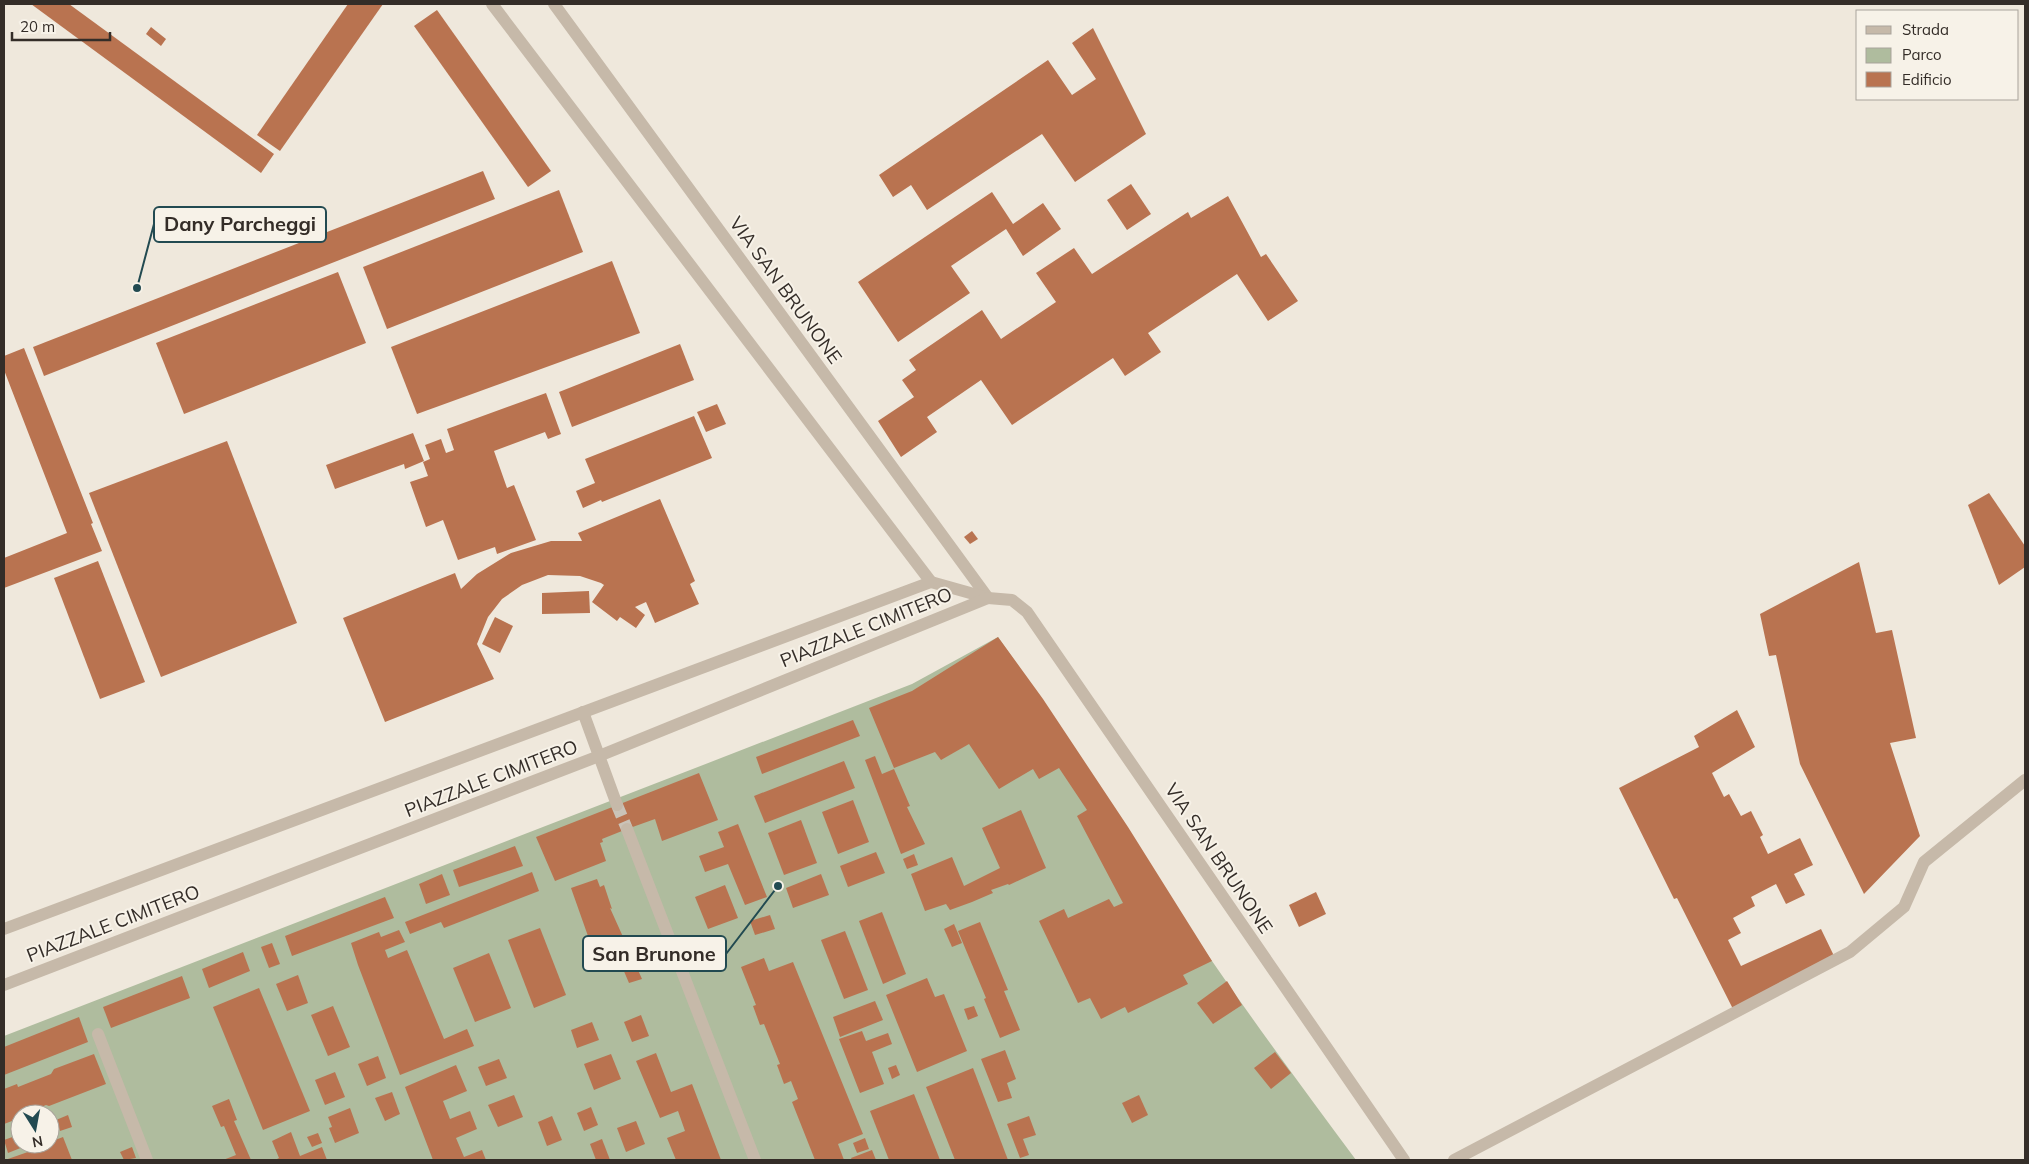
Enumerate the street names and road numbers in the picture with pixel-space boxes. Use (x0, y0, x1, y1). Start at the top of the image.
street label: VIA SAN BRUNONE (725, 212, 847, 368)
street label: PIAZZALE CIMITERO (776, 582, 956, 672)
street label: PIAZZALE CIMITERO (401, 734, 581, 822)
street label: VIA SAN BRUNONE (1160, 778, 1278, 938)
street label: PIAZZALE CIMITERO (23, 879, 203, 967)

